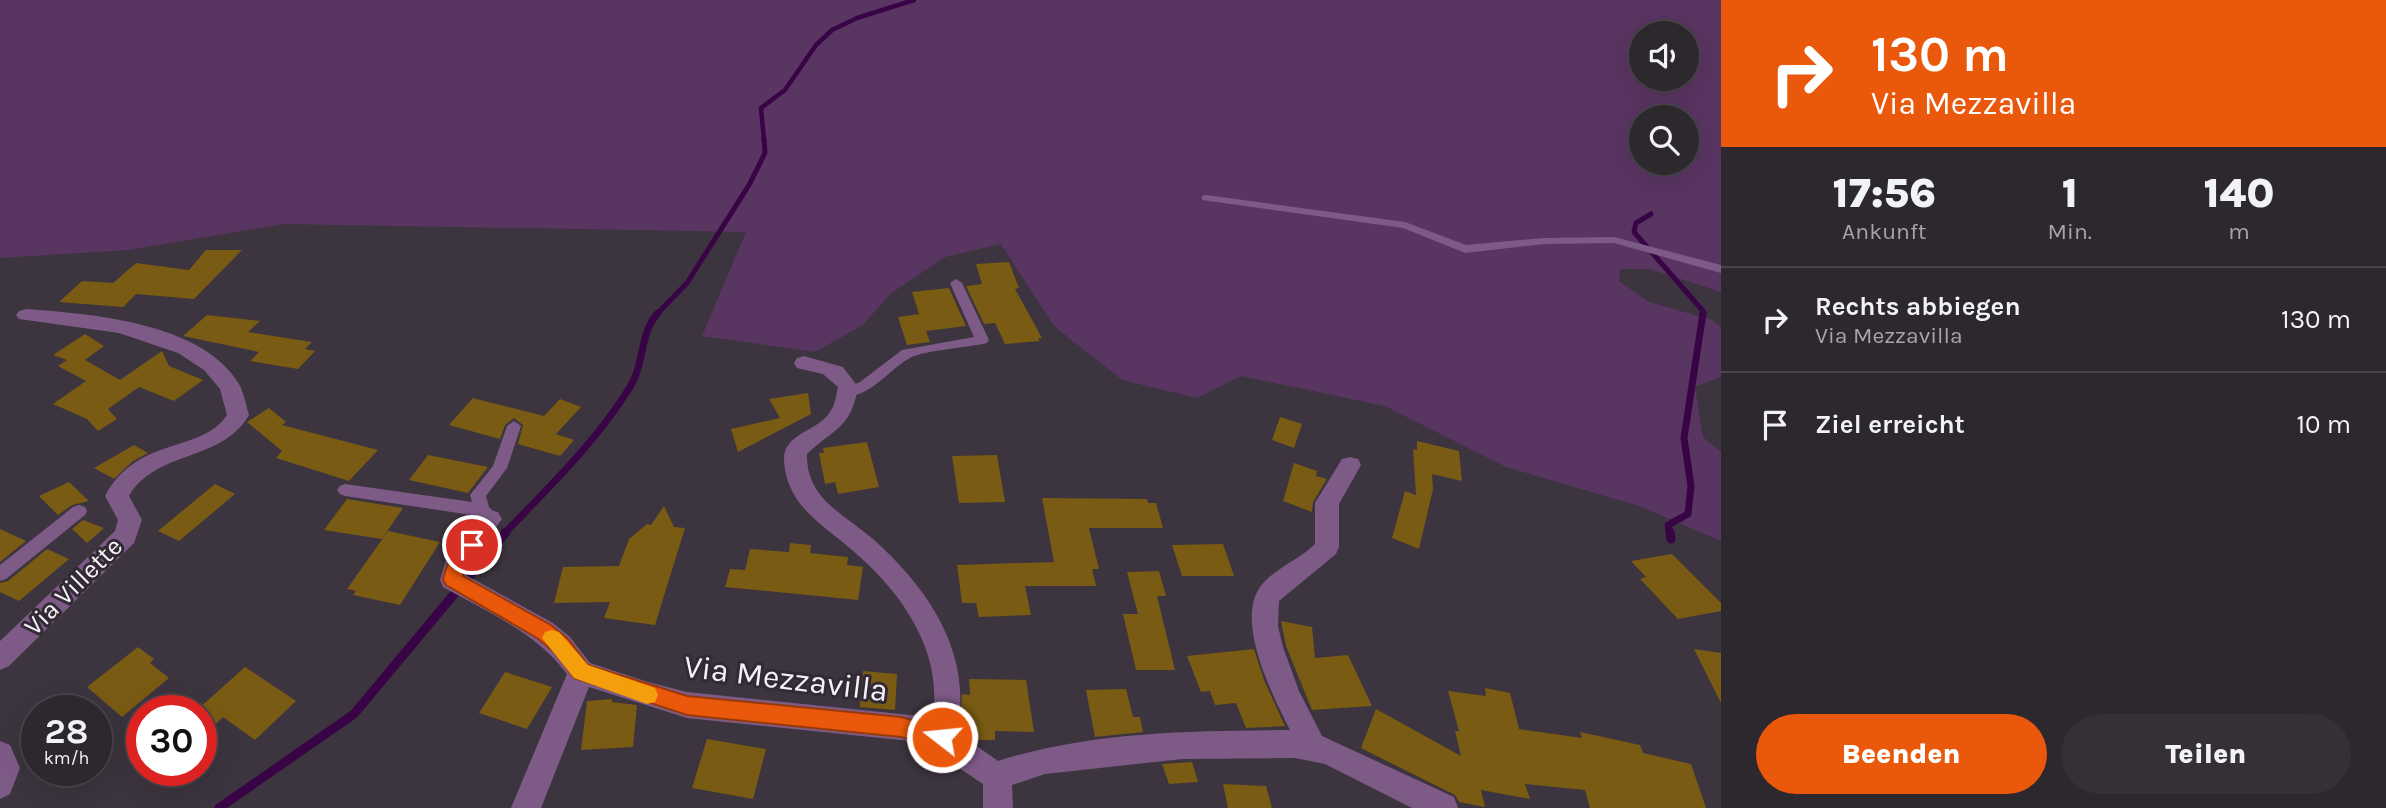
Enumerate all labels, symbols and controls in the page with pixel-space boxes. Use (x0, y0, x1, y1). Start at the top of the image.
map controls (1629, 21, 1699, 175)
button: sound (1629, 21, 1699, 91)
text: 130 m (1871, 26, 2009, 83)
icon: right (1756, 28, 1847, 119)
text: Via Mezzavilla (1871, 85, 2076, 122)
button: search (1629, 105, 1699, 175)
text: 17:56 (1833, 168, 1936, 218)
text: 1 (2062, 168, 2078, 218)
text: 140 (2203, 168, 2274, 218)
text: Ankunft (1842, 218, 1926, 245)
text: Min. (2048, 218, 2092, 245)
text: m (2228, 218, 2250, 245)
text: Rechts abbiegen (1815, 291, 2021, 322)
icon: right (1756, 301, 1794, 339)
text: 130 m (2281, 304, 2351, 335)
text: Via Mezzavilla (1815, 322, 1963, 349)
icon: arrive (1756, 406, 1794, 444)
text: Ziel erreicht (1815, 409, 1965, 440)
text: 10 m (2296, 409, 2351, 440)
pin (442, 515, 502, 575)
icon: arrive (453, 526, 491, 564)
street label: Via Villette (18, 531, 129, 642)
street label: Via Mezzavilla (682, 648, 890, 709)
speed limit sign: 30 (126, 695, 217, 786)
position arrow (905, 700, 979, 774)
text: 28 (45, 711, 88, 752)
button: Beenden (1756, 714, 2047, 794)
button: Teilen (2061, 714, 2351, 794)
text: km/h (44, 747, 89, 769)

